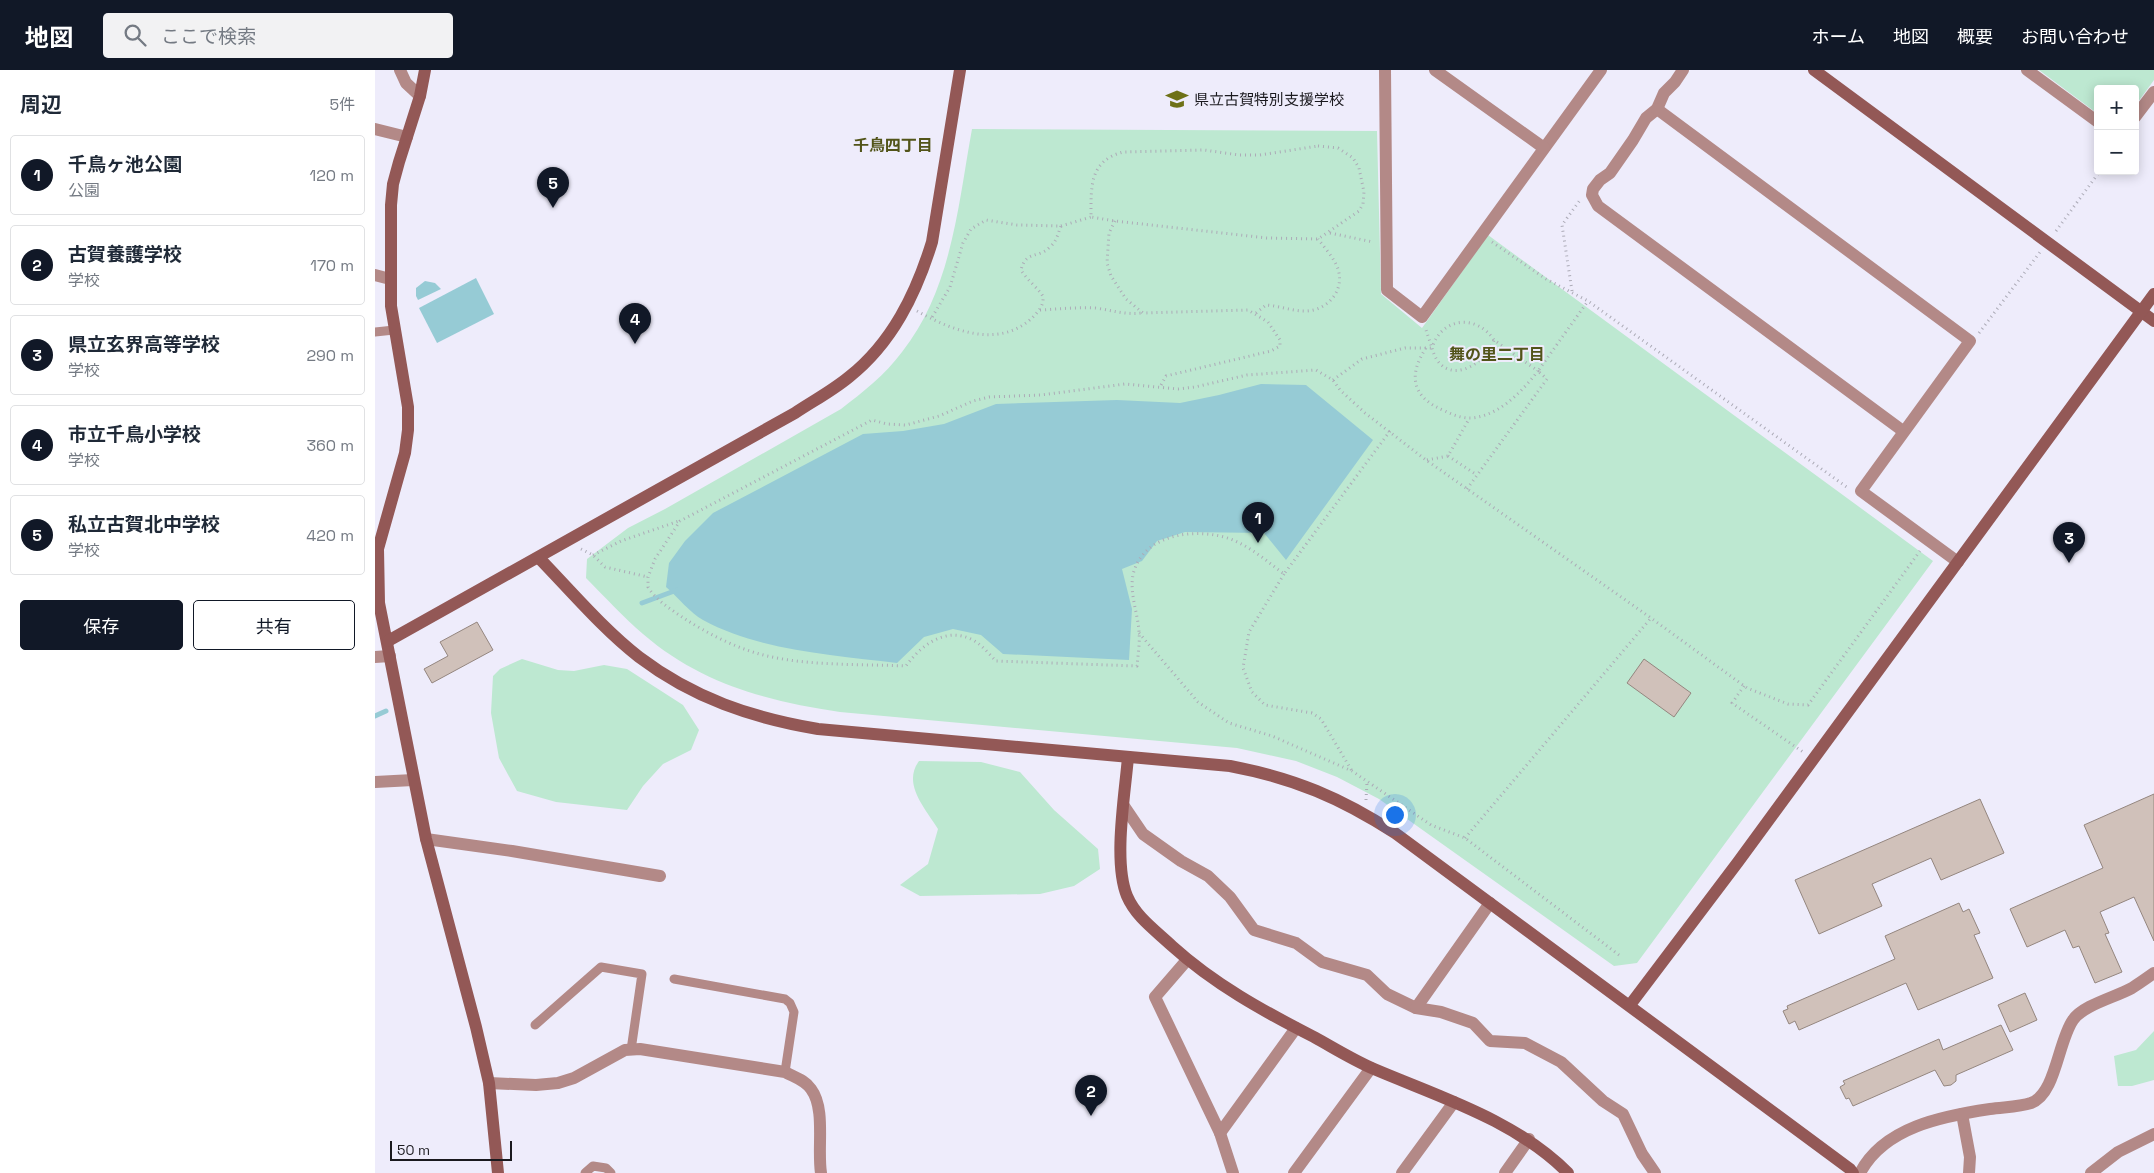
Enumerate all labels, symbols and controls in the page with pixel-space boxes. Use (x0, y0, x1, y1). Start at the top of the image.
search box (103, 13, 453, 58)
icon: search (121, 21, 149, 49)
text: 地図 (25, 22, 73, 53)
text: ここで検索 (161, 24, 256, 49)
text: ホーム (1812, 25, 1865, 48)
text: 地図 (1893, 25, 1929, 48)
text: 概要 (1957, 25, 1993, 48)
text: お問い合わせ (2021, 25, 2129, 48)
map controls (2094, 85, 2139, 175)
button: + (2094, 85, 2139, 130)
school or university icon: 県立古賀特別支援学校 (1164, 86, 1190, 112)
place label: 県立古賀特別支援学校 (1194, 90, 1344, 109)
text: 周辺 (20, 91, 62, 118)
text: 5件 (329, 94, 355, 115)
button: − (2094, 130, 2139, 175)
district label: 千鳥四丁目 (853, 135, 933, 156)
text: 千鳥ヶ池公園 (68, 152, 182, 177)
text: 1 (33, 165, 41, 186)
text: 120 m (310, 165, 354, 186)
pin: 5 (537, 167, 569, 208)
text: 公園 (68, 180, 100, 201)
text: 古賀養護学校 (68, 242, 182, 267)
text: 2 (32, 255, 42, 276)
text: 170 m (310, 255, 354, 276)
text: 学校 (68, 270, 100, 291)
pin: 4 (619, 303, 651, 344)
text: 県立玄界高等学校 (68, 332, 220, 357)
district label: 舞の里二丁目 (1449, 344, 1545, 365)
text: 3 (32, 345, 42, 366)
text: 290 m (306, 345, 354, 366)
text: 学校 (68, 360, 100, 381)
text: 市立千鳥小学校 (68, 422, 201, 447)
text: 4 (32, 435, 42, 456)
text: 360 m (306, 435, 354, 456)
text: 学校 (68, 450, 100, 471)
pin: 1 (1242, 502, 1274, 543)
text: 私立古賀北中学校 (68, 512, 220, 537)
pin: 3 (2053, 522, 2085, 563)
text: 5 (32, 525, 42, 546)
text: 420 m (306, 525, 354, 546)
text: 学校 (68, 540, 100, 561)
button: 保存 (20, 600, 183, 650)
button: 共有 (193, 600, 355, 650)
your location (1382, 802, 1408, 828)
pin: 2 (1075, 1075, 1107, 1116)
scale bar (390, 1138, 513, 1161)
text: 50 m (397, 1141, 430, 1159)

